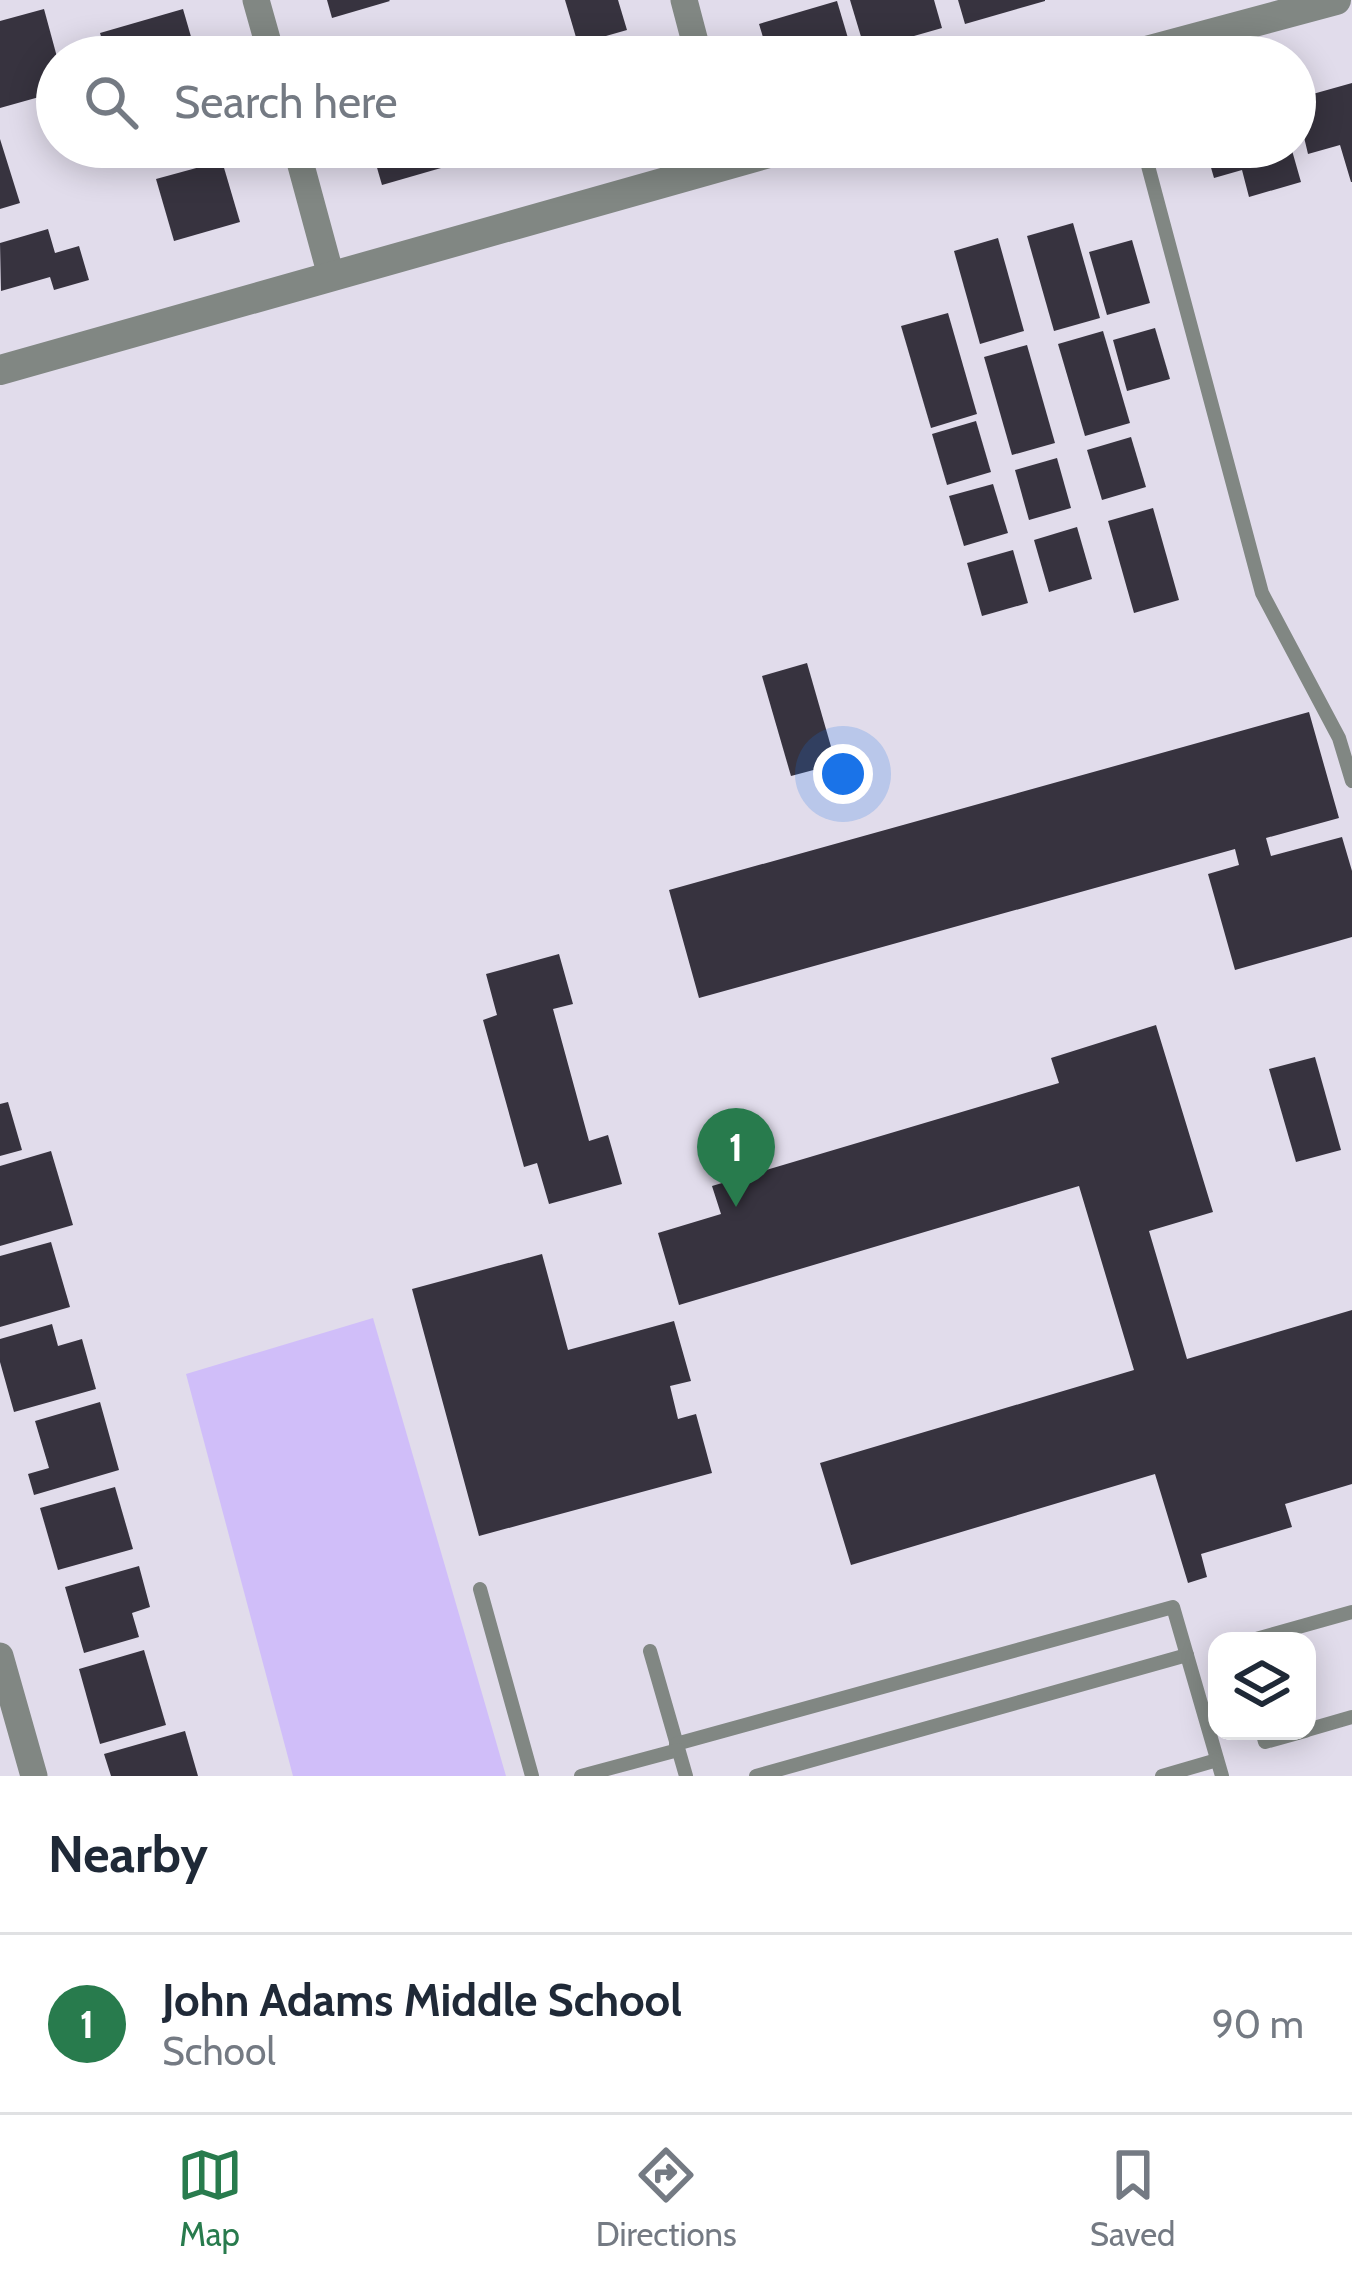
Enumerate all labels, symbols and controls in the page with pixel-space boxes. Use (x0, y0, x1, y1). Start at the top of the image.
search box (36, 36, 1316, 168)
icon: search (78, 69, 144, 135)
text: Search here (174, 75, 398, 129)
your location (813, 744, 873, 804)
pin: 1 (697, 1108, 775, 1207)
map controls (1208, 1632, 1316, 1740)
button: layers (1208, 1632, 1316, 1740)
text: Nearby (48, 1823, 208, 1885)
text: John Adams Middle School (162, 1973, 682, 2027)
text: 1 (80, 2000, 94, 2048)
text: 90 m (1212, 2000, 1304, 2048)
text: School (162, 2027, 276, 2075)
tab: Map (177, 2142, 243, 2254)
tab: Directions (596, 2142, 737, 2254)
tab: Saved (1090, 2142, 1175, 2254)

